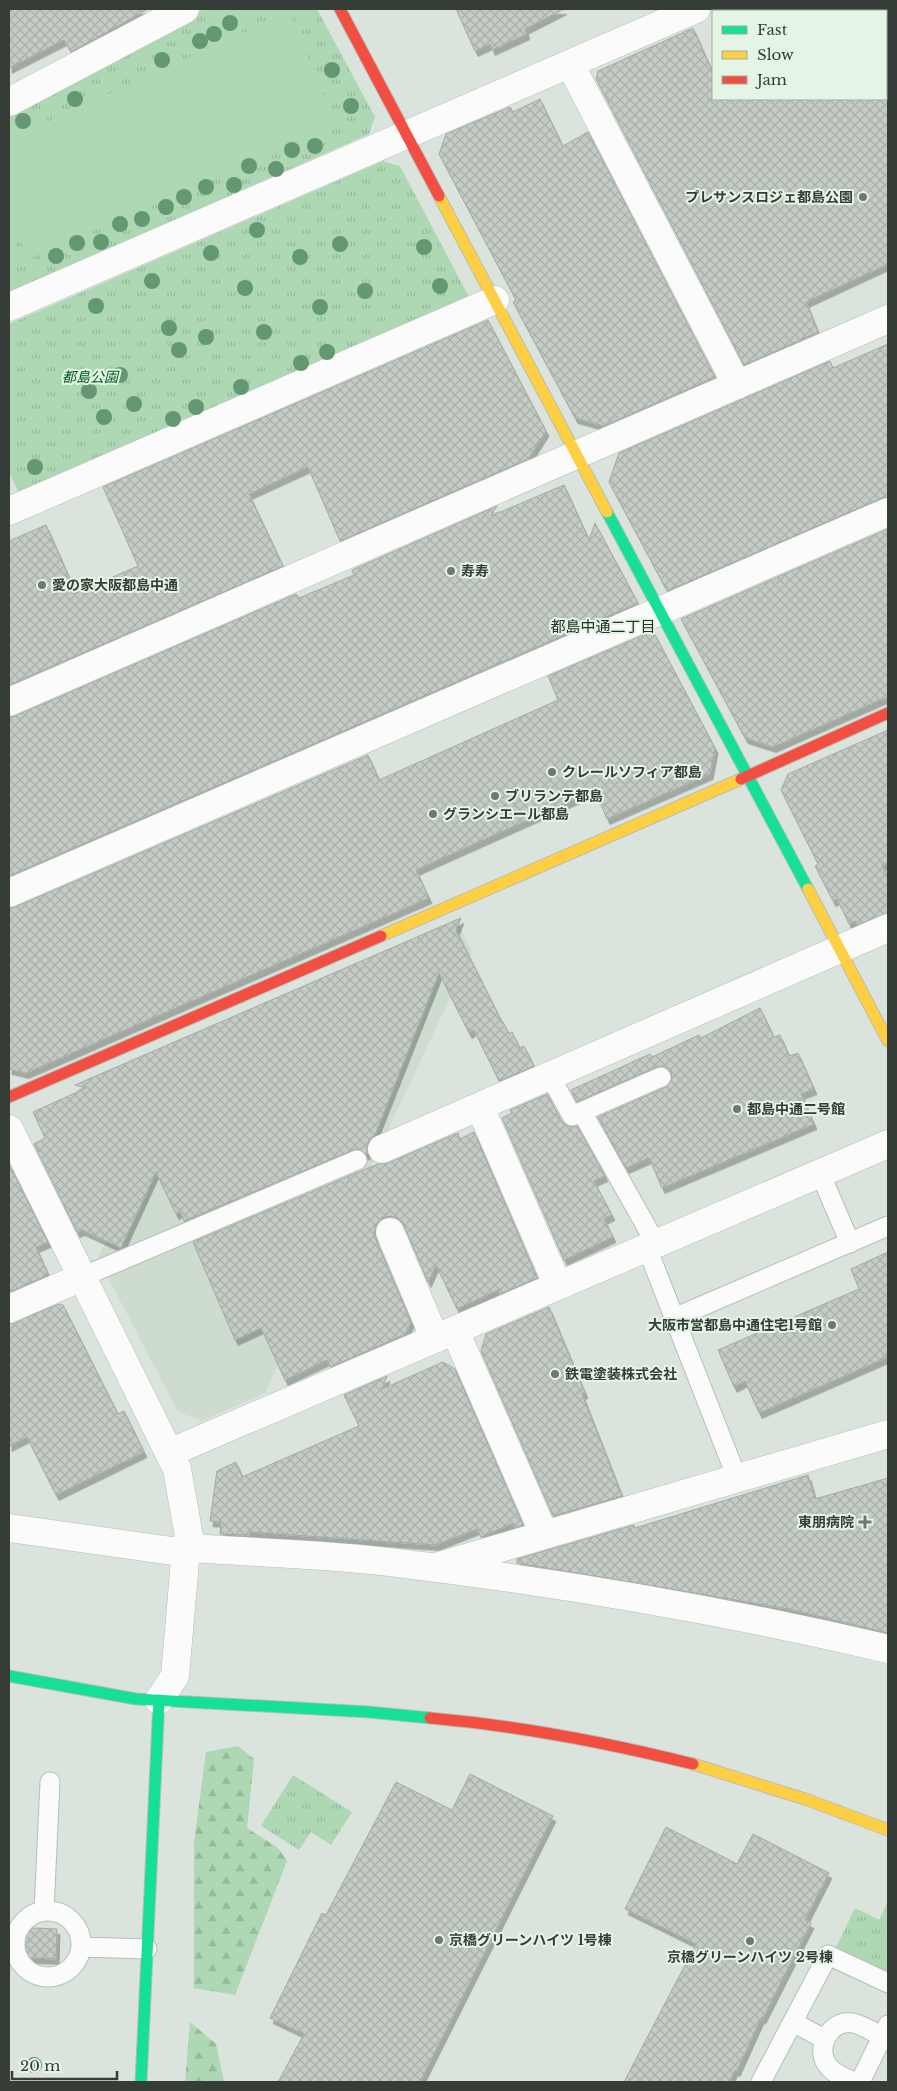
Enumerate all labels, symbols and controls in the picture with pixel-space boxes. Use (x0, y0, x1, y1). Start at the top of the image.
legend (712, 10, 887, 100)
text: Fast (757, 20, 788, 39)
text: Slow (757, 45, 794, 64)
text: Jam (755, 70, 787, 89)
place label: プレサンスロジェ都島公園 (685, 188, 853, 206)
marker: プレサンスロジェ都島公園 (857, 191, 869, 203)
park label: 都島公園 (62, 368, 120, 386)
place label: 寿寿 (461, 562, 489, 580)
marker: 寿寿 (445, 565, 457, 577)
place label: 愛の家大阪都島中通 (52, 576, 178, 594)
marker: 愛の家大阪都島中通 (36, 579, 48, 591)
district label: 都島中通二丁目 (550, 617, 656, 636)
place label: クレールソフィア都島 (562, 763, 702, 781)
marker: クレールソフィア都島 (546, 766, 558, 778)
place label: ブリランテ都島 (505, 787, 603, 805)
marker: ブリランテ都島 (489, 790, 501, 802)
place label: グランシエール都島 (443, 805, 569, 823)
marker: グランシエール都島 (427, 808, 439, 820)
place label: 都島中通二号館 (747, 1100, 845, 1118)
marker: 都島中通二号館 (731, 1103, 743, 1115)
place label: 大阪市営都島中通住宅1号館 (648, 1316, 822, 1334)
marker: 大阪市営都島中通住宅1号館 (826, 1319, 838, 1331)
place label: 鉄電塗装株式会社 (565, 1365, 677, 1383)
marker: 鉄電塗装株式会社 (549, 1368, 561, 1380)
place label: 東朋病院 (798, 1513, 854, 1531)
marker: 東朋病院 (858, 1515, 872, 1529)
place label: 京橋グリーンハイツ 1号棟 (449, 1931, 612, 1949)
marker: 京橋グリーンハイツ 1号棟 (433, 1934, 445, 1946)
marker: 京橋グリーンハイツ 2号棟 (744, 1935, 756, 1947)
place label: 京橋グリーンハイツ 2号棟 (667, 1948, 833, 1966)
scale bar (12, 2048, 118, 2080)
text: 20 m (20, 2056, 60, 2075)

